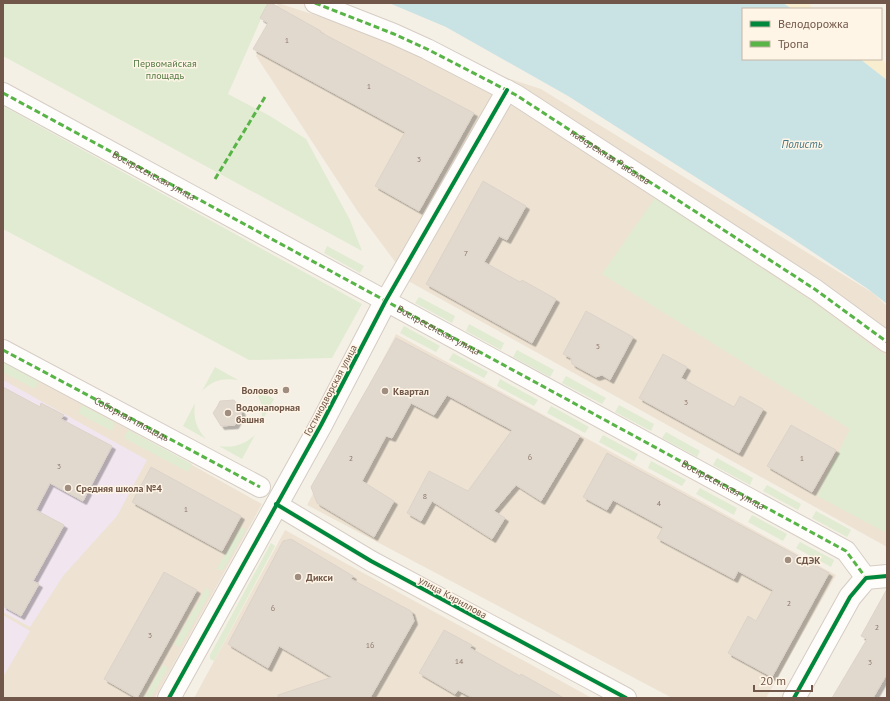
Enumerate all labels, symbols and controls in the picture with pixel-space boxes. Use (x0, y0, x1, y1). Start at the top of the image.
legend (742, 8, 882, 60)
text: Велодорожка (778, 16, 849, 31)
house number: 1 (285, 35, 289, 45)
text: Тропа (778, 36, 809, 51)
park label: Первомайская площадь (133, 57, 197, 82)
house number: 1 (367, 81, 371, 91)
street label: набережная Рыбаков (568, 126, 653, 188)
water label: Полисть (781, 137, 823, 151)
street label: Воскресенская улица (110, 148, 198, 203)
house number: 3 (417, 154, 421, 164)
house number: 7 (464, 248, 468, 258)
street label: Воскресенская улица (395, 302, 483, 358)
house number: 5 (596, 341, 600, 351)
street label: Гостинодворская улица (301, 342, 360, 438)
place label: Воловоз (241, 384, 278, 397)
marker: Воловоз (281, 385, 291, 395)
place label: Квартал (393, 385, 429, 398)
marker: Квартал (380, 386, 390, 396)
street label: Соборная площадь (92, 394, 172, 445)
house number: 3 (684, 397, 688, 407)
place label: Водонапорная башня (236, 401, 300, 426)
marker: Водонапорная башня (223, 408, 233, 418)
house number: 6 (528, 452, 532, 462)
house number: 2 (349, 453, 353, 463)
house number: 1 (800, 453, 804, 463)
street label: Воскресенская улица (679, 457, 767, 513)
house number: 3 (57, 461, 61, 471)
place label: Средняя школа №4 (76, 482, 162, 495)
marker: Средняя школа №4 (63, 483, 73, 493)
house number: 8 (423, 491, 427, 501)
house number: 4 (657, 498, 662, 508)
house number: 1 (184, 504, 188, 514)
place label: СДЭК (796, 554, 821, 567)
marker: СДЭК (783, 555, 793, 565)
place label: Дикси (306, 571, 333, 584)
marker: Дикси (293, 572, 303, 582)
street label: улица Кириллова (416, 573, 489, 622)
house number: 2 (787, 598, 791, 608)
house number: 6 (271, 603, 275, 613)
house number: 2 (875, 622, 879, 632)
house number: 3 (148, 630, 152, 640)
house number: 16 (366, 640, 374, 650)
house number: 14 (455, 656, 464, 666)
house number: 3 (868, 657, 872, 667)
scale bar (754, 667, 812, 693)
text: 20 m (760, 673, 786, 688)

